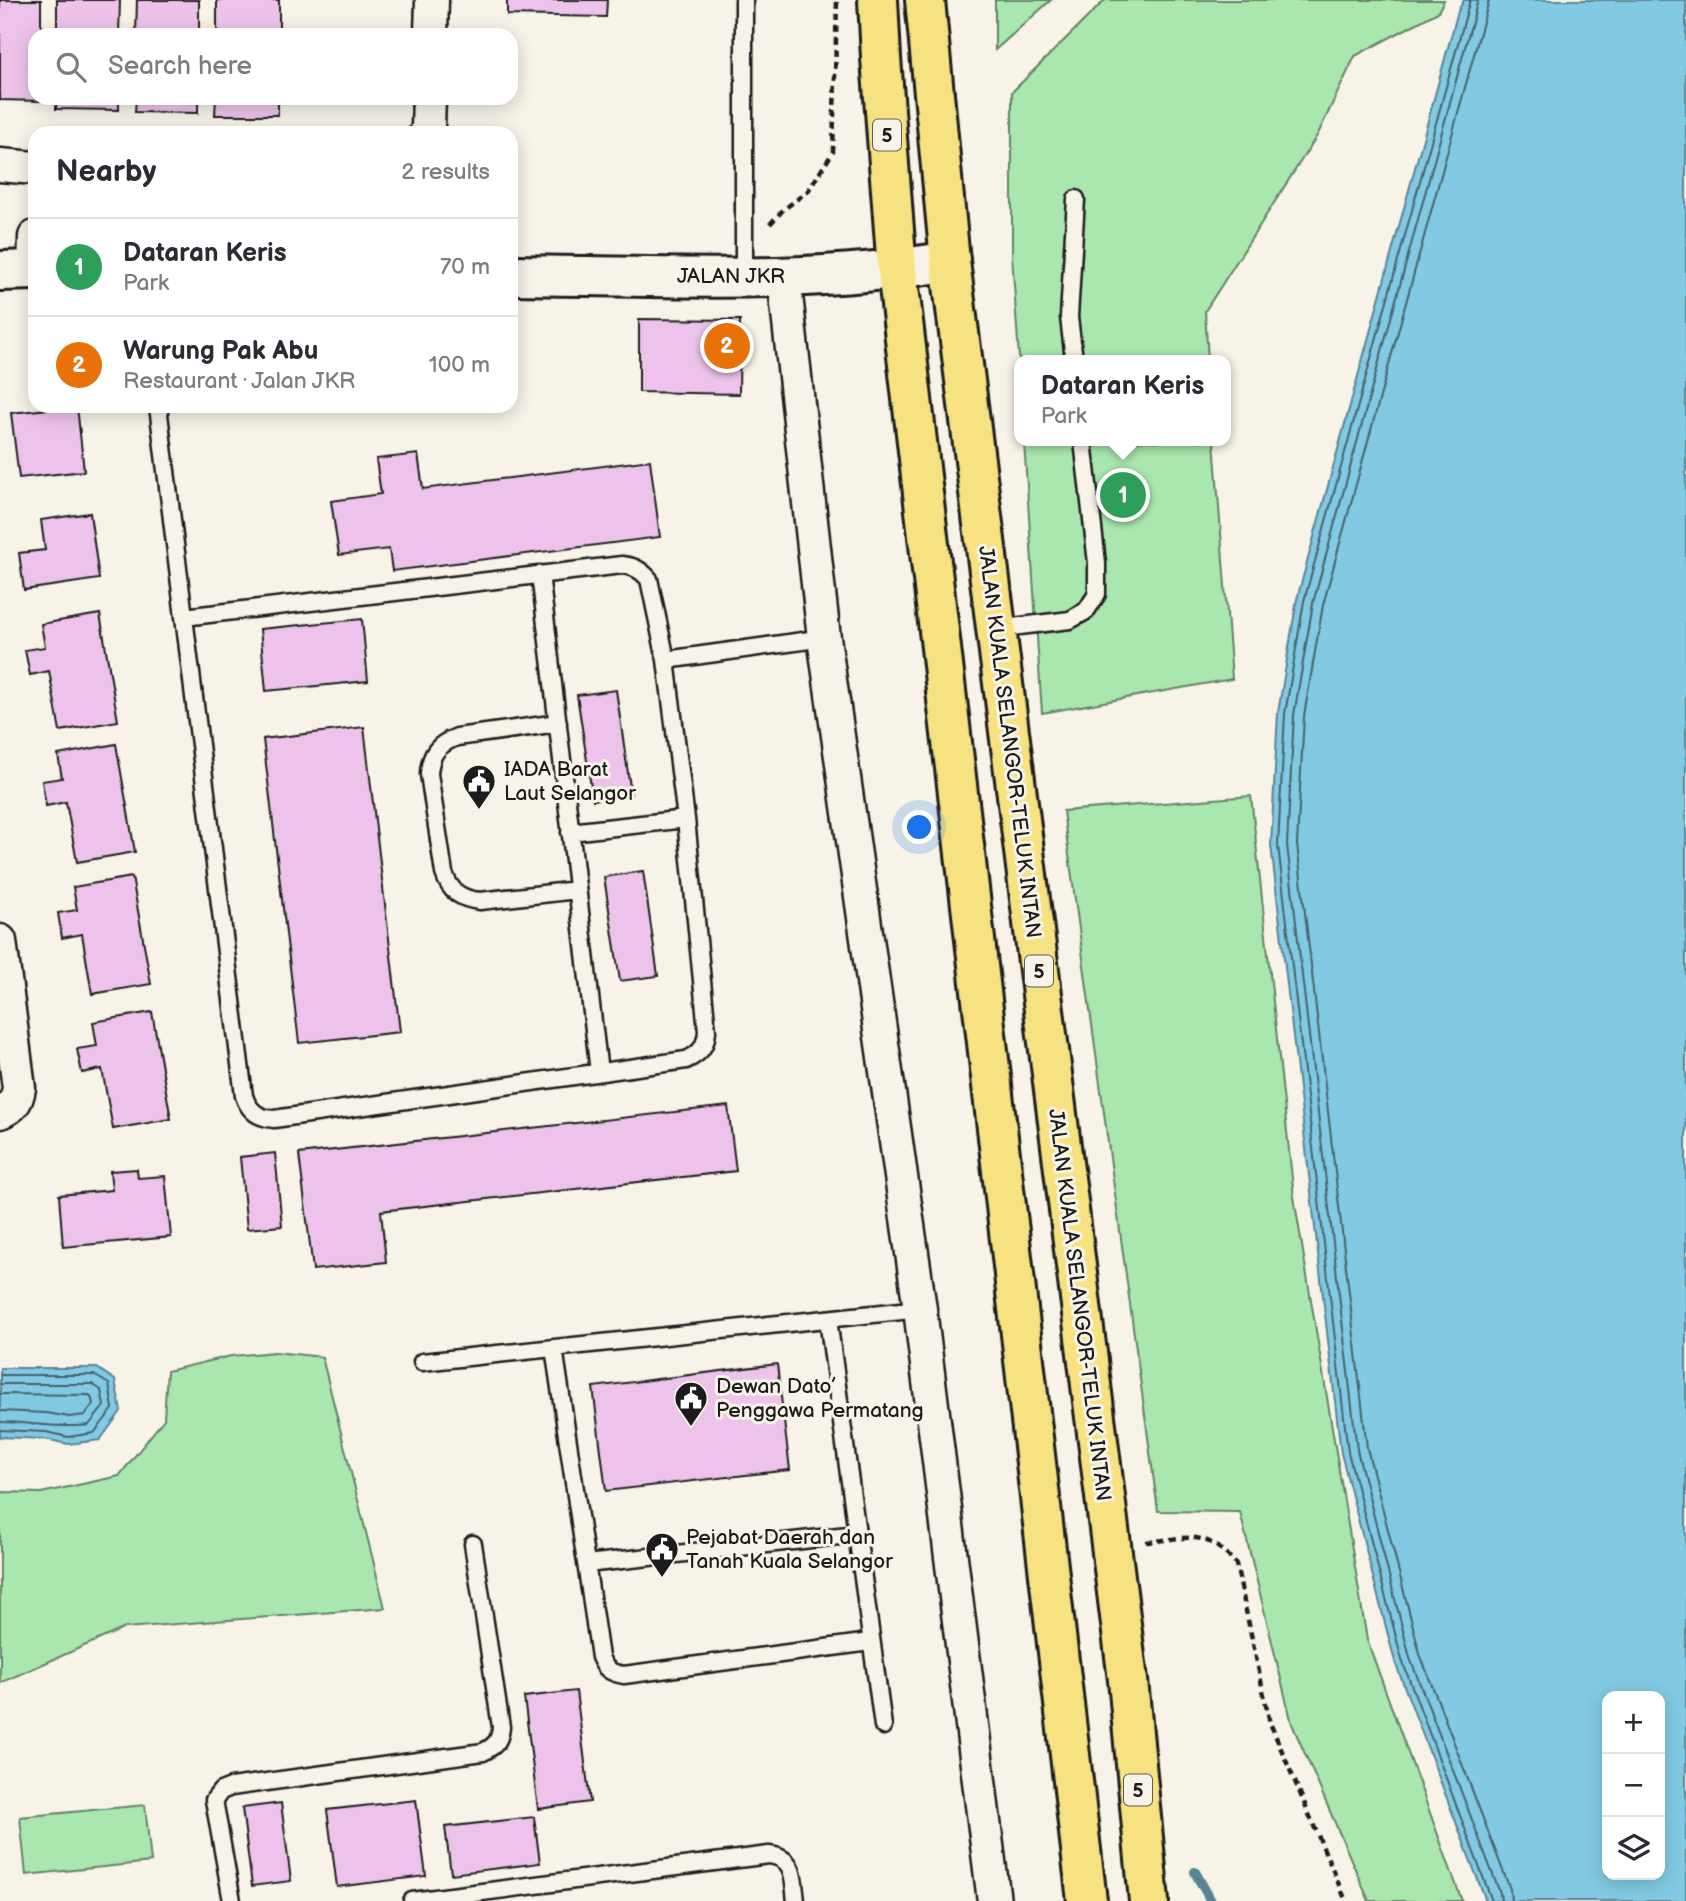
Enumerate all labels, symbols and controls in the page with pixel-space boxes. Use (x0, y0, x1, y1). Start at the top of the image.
search box (28, 28, 518, 105)
icon: search (52, 48, 90, 86)
text: Search here (108, 51, 252, 82)
road number: 5 (873, 119, 901, 150)
text: Nearby (56, 154, 156, 190)
text: 2 results (401, 158, 490, 186)
text: Dataran Keris (123, 238, 287, 269)
text: 1 (74, 253, 84, 281)
text: 70 m (440, 253, 490, 281)
street label: JALAN JKR (677, 264, 785, 289)
text: Park (123, 269, 169, 297)
pin: 2 (704, 320, 750, 372)
text: Warung Pak Abu (123, 336, 318, 367)
text: 2 (72, 351, 86, 379)
text: 100 m (429, 351, 490, 379)
popup (1014, 355, 1231, 446)
text: Restaurant · Jalan JKR (123, 367, 355, 395)
text: Dataran Keris (1041, 371, 1204, 402)
text: Park (1041, 402, 1087, 430)
pin: 1 (1100, 469, 1146, 521)
street label: JALAN KUALA SELANGOR-TELUK INTAN (973, 544, 1046, 940)
place label: IADA Barat Laut Selangor (504, 757, 636, 806)
public building icon: IADA Barat Laut Selangor (460, 762, 498, 811)
your location (902, 810, 936, 844)
road number: 5 (1025, 956, 1053, 987)
street label: JALAN KUALA SELANGOR-TELUK INTAN (1043, 1107, 1116, 1503)
place label: Dewan Dato’ Penggawa Permatang (716, 1374, 924, 1423)
public building icon: Dewan Dato’ Penggawa Permatang (672, 1379, 710, 1428)
place label: Pejabat Daerah dan Tanah Kuala Selangor (686, 1525, 893, 1574)
public building icon: Pejabat Daerah dan Tanah Kuala Selangor (643, 1530, 681, 1579)
map controls (1602, 1691, 1665, 1880)
button: + (1602, 1691, 1665, 1754)
button: − (1602, 1754, 1665, 1817)
road number: 5 (1124, 1774, 1152, 1806)
button: layers (1602, 1817, 1665, 1880)

